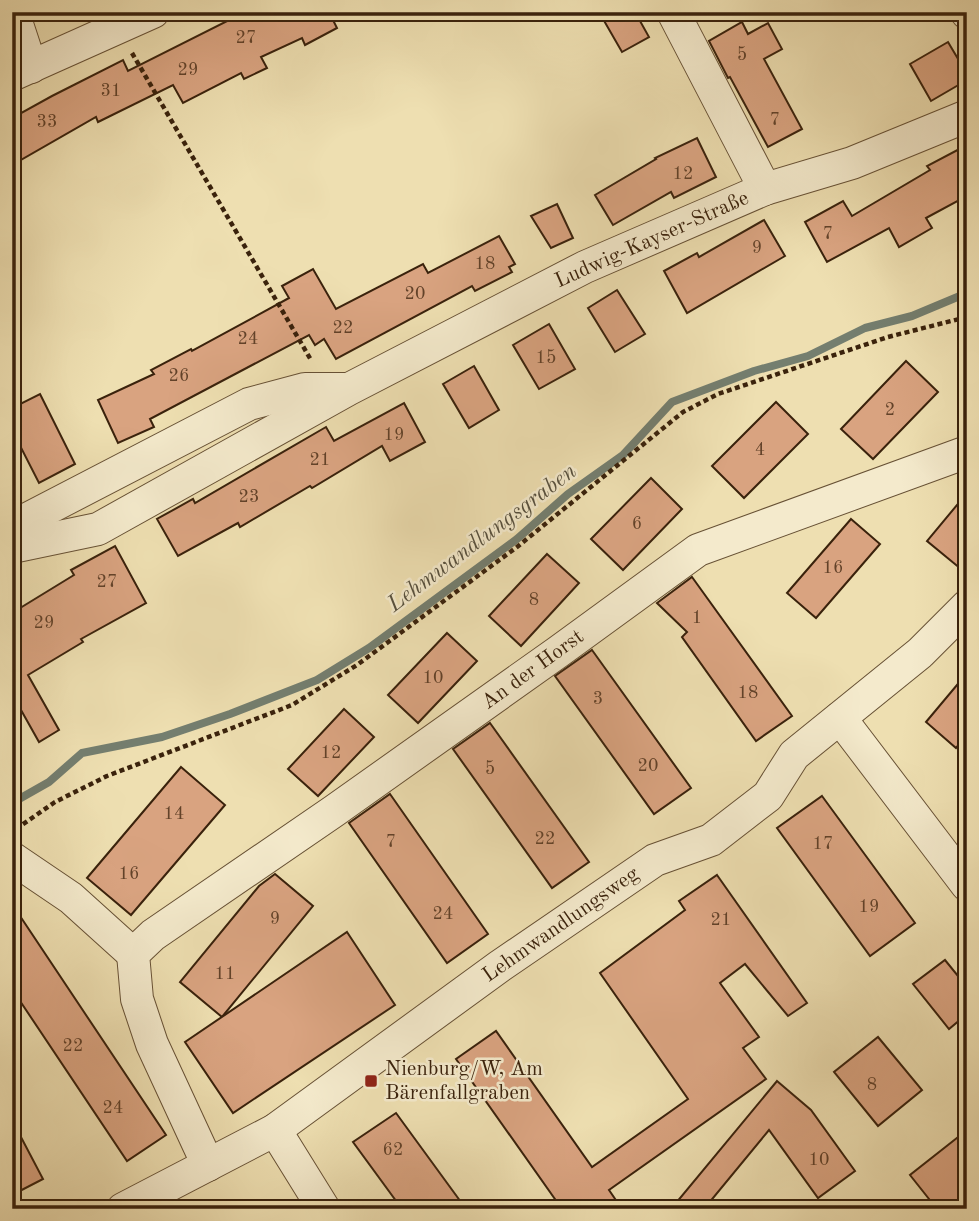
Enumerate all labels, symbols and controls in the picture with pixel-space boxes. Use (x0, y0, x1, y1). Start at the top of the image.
house number: 27 (236, 29, 256, 47)
house number: 5 (737, 46, 747, 64)
house number: 29 (178, 61, 198, 79)
house number: 31 (101, 82, 121, 100)
house number: 7 (770, 111, 780, 129)
house number: 33 (37, 113, 57, 131)
house number: 12 (673, 165, 693, 183)
street label: Ludwig-Kayser-Straße (552, 188, 752, 292)
house number: 7 (823, 225, 833, 243)
house number: 9 (752, 239, 762, 257)
house number: 18 (475, 255, 495, 273)
house number: 20 (405, 285, 425, 303)
house number: 22 (333, 319, 353, 337)
house number: 24 (238, 330, 258, 348)
house number: 15 (536, 349, 556, 367)
house number: 26 (169, 367, 189, 385)
house number: 2 (885, 401, 895, 419)
house number: 19 (384, 426, 404, 444)
house number: 4 (755, 441, 765, 459)
house number: 21 (310, 451, 330, 469)
water label: Lehmwandlungsgraben (382, 460, 581, 618)
house number: 23 (239, 488, 259, 506)
house number: 6 (632, 515, 642, 533)
house number: 16 (823, 559, 843, 577)
house number: 27 (97, 573, 117, 591)
house number: 8 (529, 591, 539, 609)
house number: 1 (692, 609, 702, 627)
house number: 29 (34, 614, 54, 632)
street label: An der Horst (478, 626, 588, 714)
house number: 10 (423, 669, 443, 687)
house number: 18 (738, 684, 758, 702)
house number: 3 (593, 690, 603, 708)
house number: 12 (321, 744, 341, 762)
house number: 20 (638, 757, 658, 775)
house number: 5 (485, 760, 495, 778)
house number: 14 (164, 805, 184, 823)
house number: 22 (535, 830, 555, 848)
house number: 7 (386, 833, 396, 851)
house number: 17 (813, 835, 833, 853)
street label: Lehmwandlungsweg (479, 863, 643, 987)
house number: 16 (119, 865, 139, 883)
house number: 19 (859, 898, 879, 916)
house number: 24 (433, 905, 453, 923)
house number: 9 (270, 910, 280, 928)
house number: 21 (711, 911, 731, 929)
house number: 11 (215, 965, 235, 983)
house number: 22 (63, 1037, 83, 1055)
place label: Nienburg/W, Am Bärenfallgraben (385, 1059, 543, 1104)
marker: Nienburg/W, Am Bärenfallgraben (363, 1073, 379, 1089)
house number: 8 (867, 1076, 877, 1094)
house number: 24 (103, 1099, 123, 1117)
house number: 62 (383, 1141, 403, 1159)
house number: 10 (809, 1151, 829, 1169)

